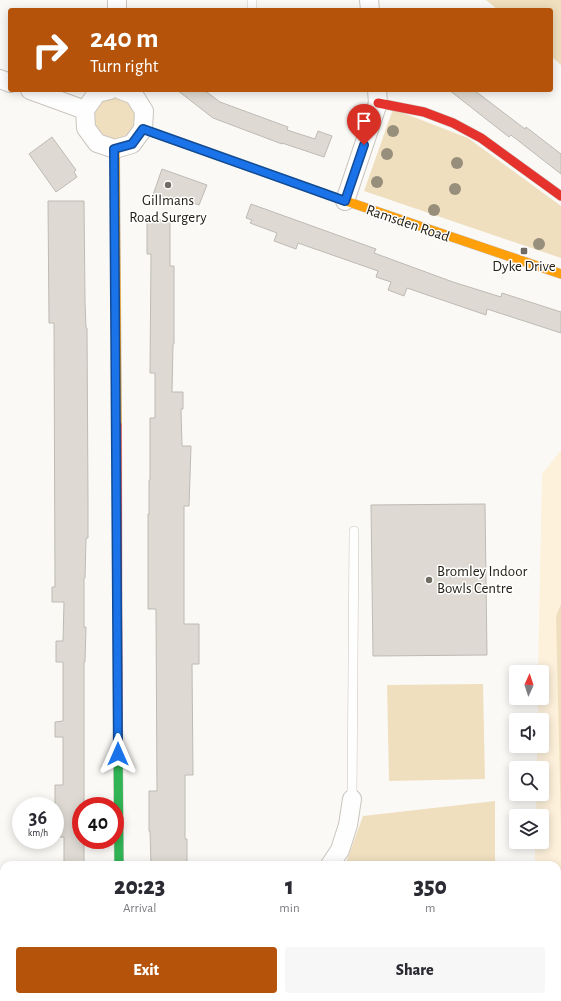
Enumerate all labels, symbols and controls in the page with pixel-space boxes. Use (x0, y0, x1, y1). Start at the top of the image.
icon: right (24, 24, 76, 76)
text: 240 m (90, 25, 159, 53)
text: Turn right (90, 58, 159, 76)
pin (347, 104, 381, 145)
icon: arrive (353, 110, 375, 132)
marker: Gillmans Road Surgery (163, 180, 173, 190)
place label: Gillmans Road Surgery (129, 193, 207, 225)
street label: Ramsden Road (364, 202, 452, 245)
marker: Dyke Drive (519, 246, 529, 256)
place label: Dyke Drive (492, 259, 556, 274)
place label: Bromley Indoor Bowls Centre (437, 564, 527, 596)
marker: Bromley Indoor Bowls Centre (424, 575, 434, 585)
north arrow (509, 665, 549, 705)
map controls (509, 665, 549, 849)
button: sound (509, 713, 549, 753)
position arrow (97, 733, 139, 775)
button: search (509, 761, 549, 801)
speed limit sign: 40 (72, 797, 124, 849)
text: 36 (29, 808, 47, 828)
button: layers (509, 809, 549, 849)
text: km/h (28, 828, 48, 838)
text: 20:23 (114, 875, 165, 899)
text: 1 (285, 875, 294, 899)
text: 350 (414, 875, 447, 899)
text: Arrival (123, 902, 156, 915)
text: min (279, 902, 300, 915)
text: m (425, 902, 436, 915)
button: Exit (16, 947, 277, 993)
button: Share (285, 947, 545, 993)

